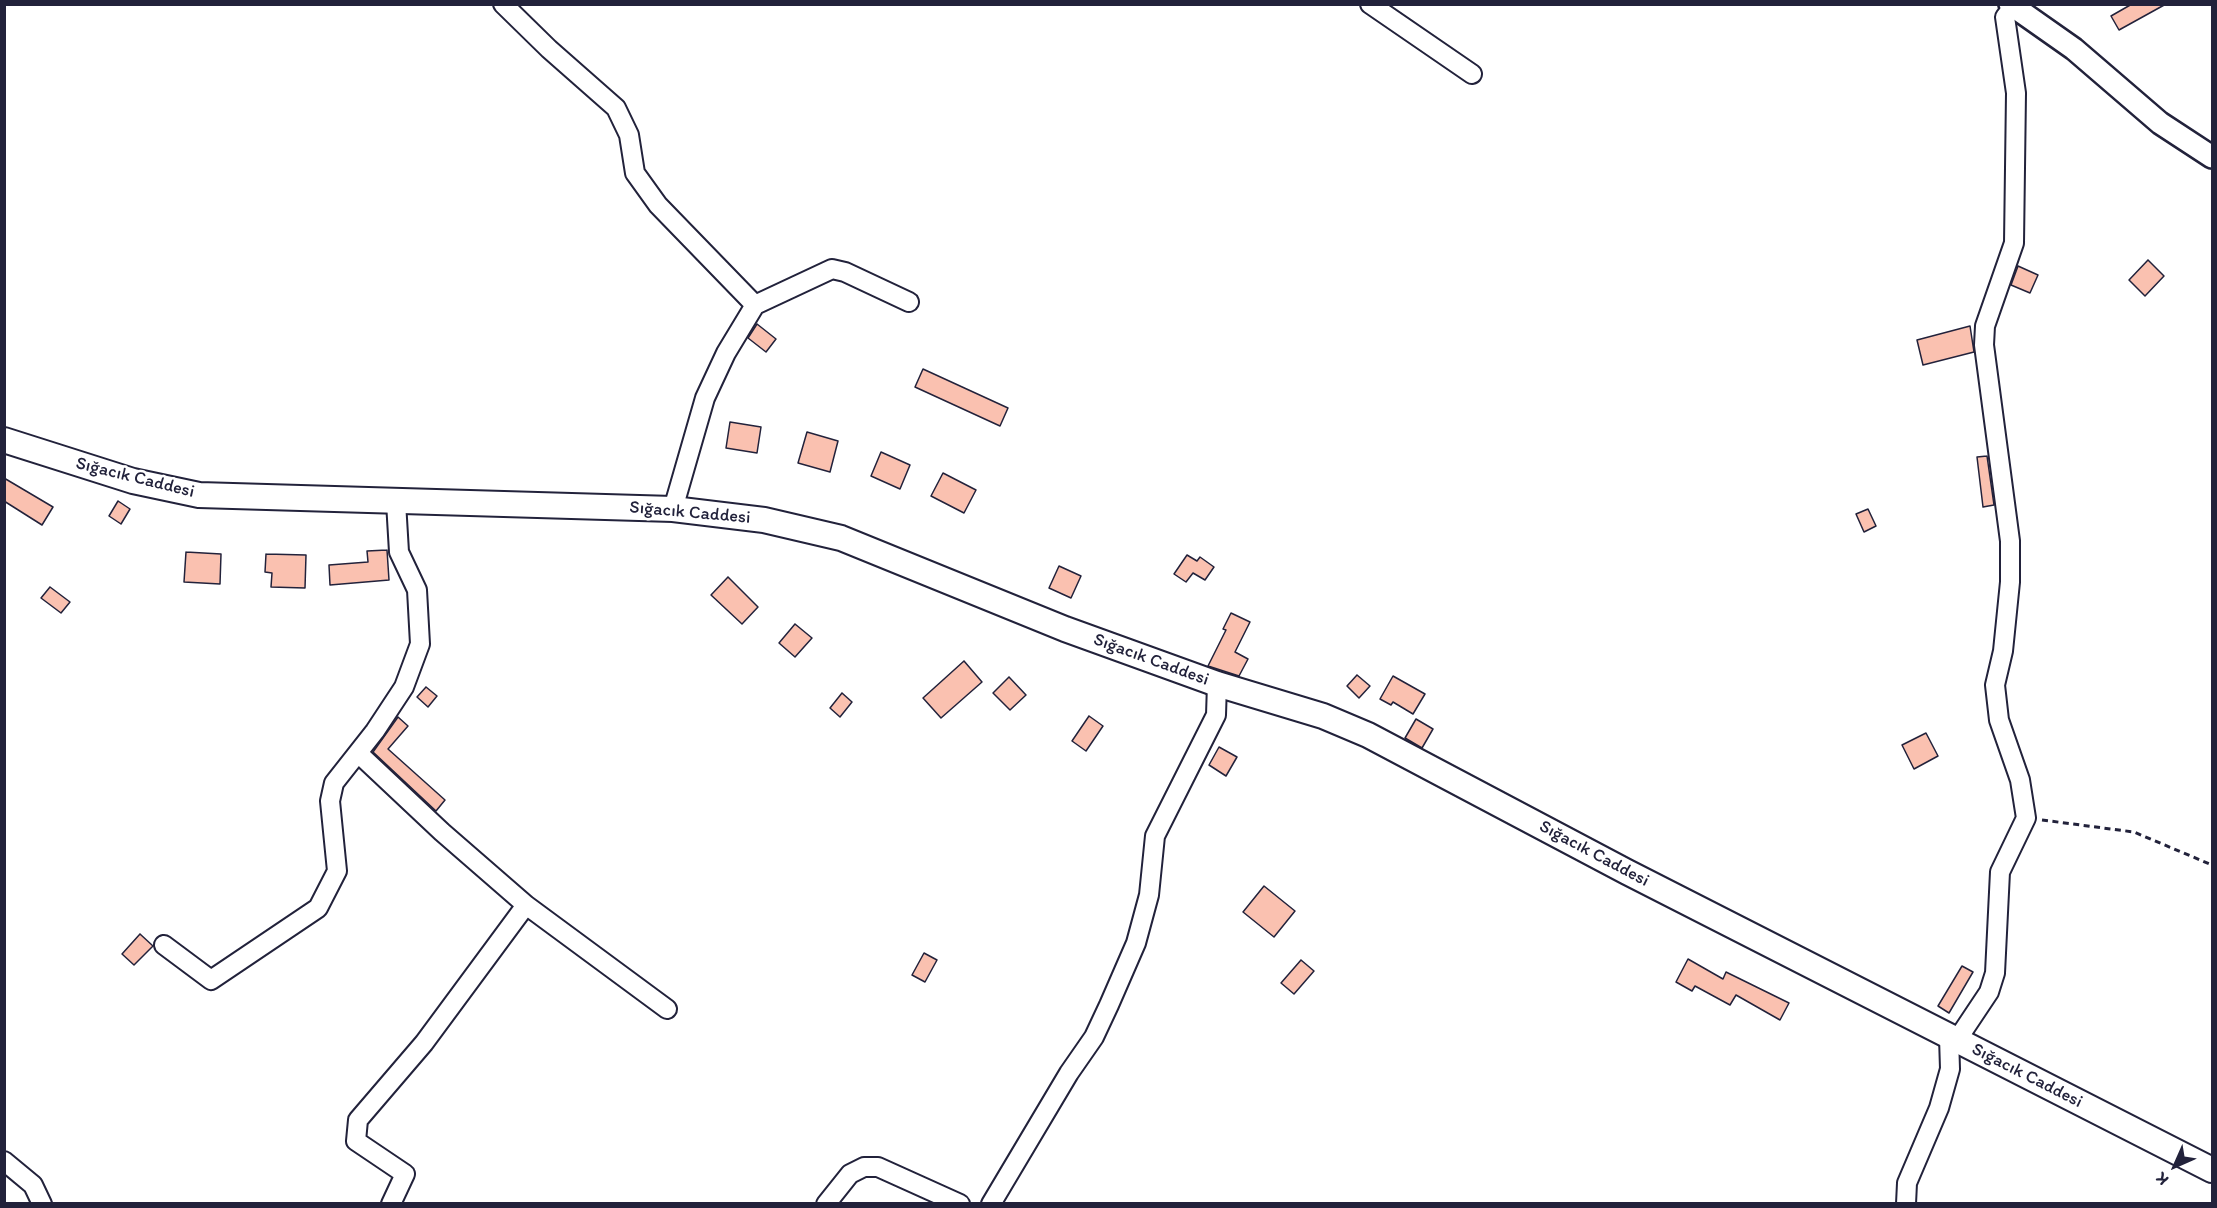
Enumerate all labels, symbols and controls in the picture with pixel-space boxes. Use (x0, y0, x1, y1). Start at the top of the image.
street label: Sığacık Caddesi (73, 453, 197, 503)
street label: Sığacık Caddesi (629, 497, 751, 529)
street label: Sığacık Caddesi (1090, 629, 1212, 691)
street label: Sığacık Caddesi (1535, 816, 1653, 892)
street label: Sığacık Caddesi (1968, 1039, 2086, 1113)
north arrow (2145, 1136, 2205, 1196)
text: K (2152, 1169, 2172, 1189)

